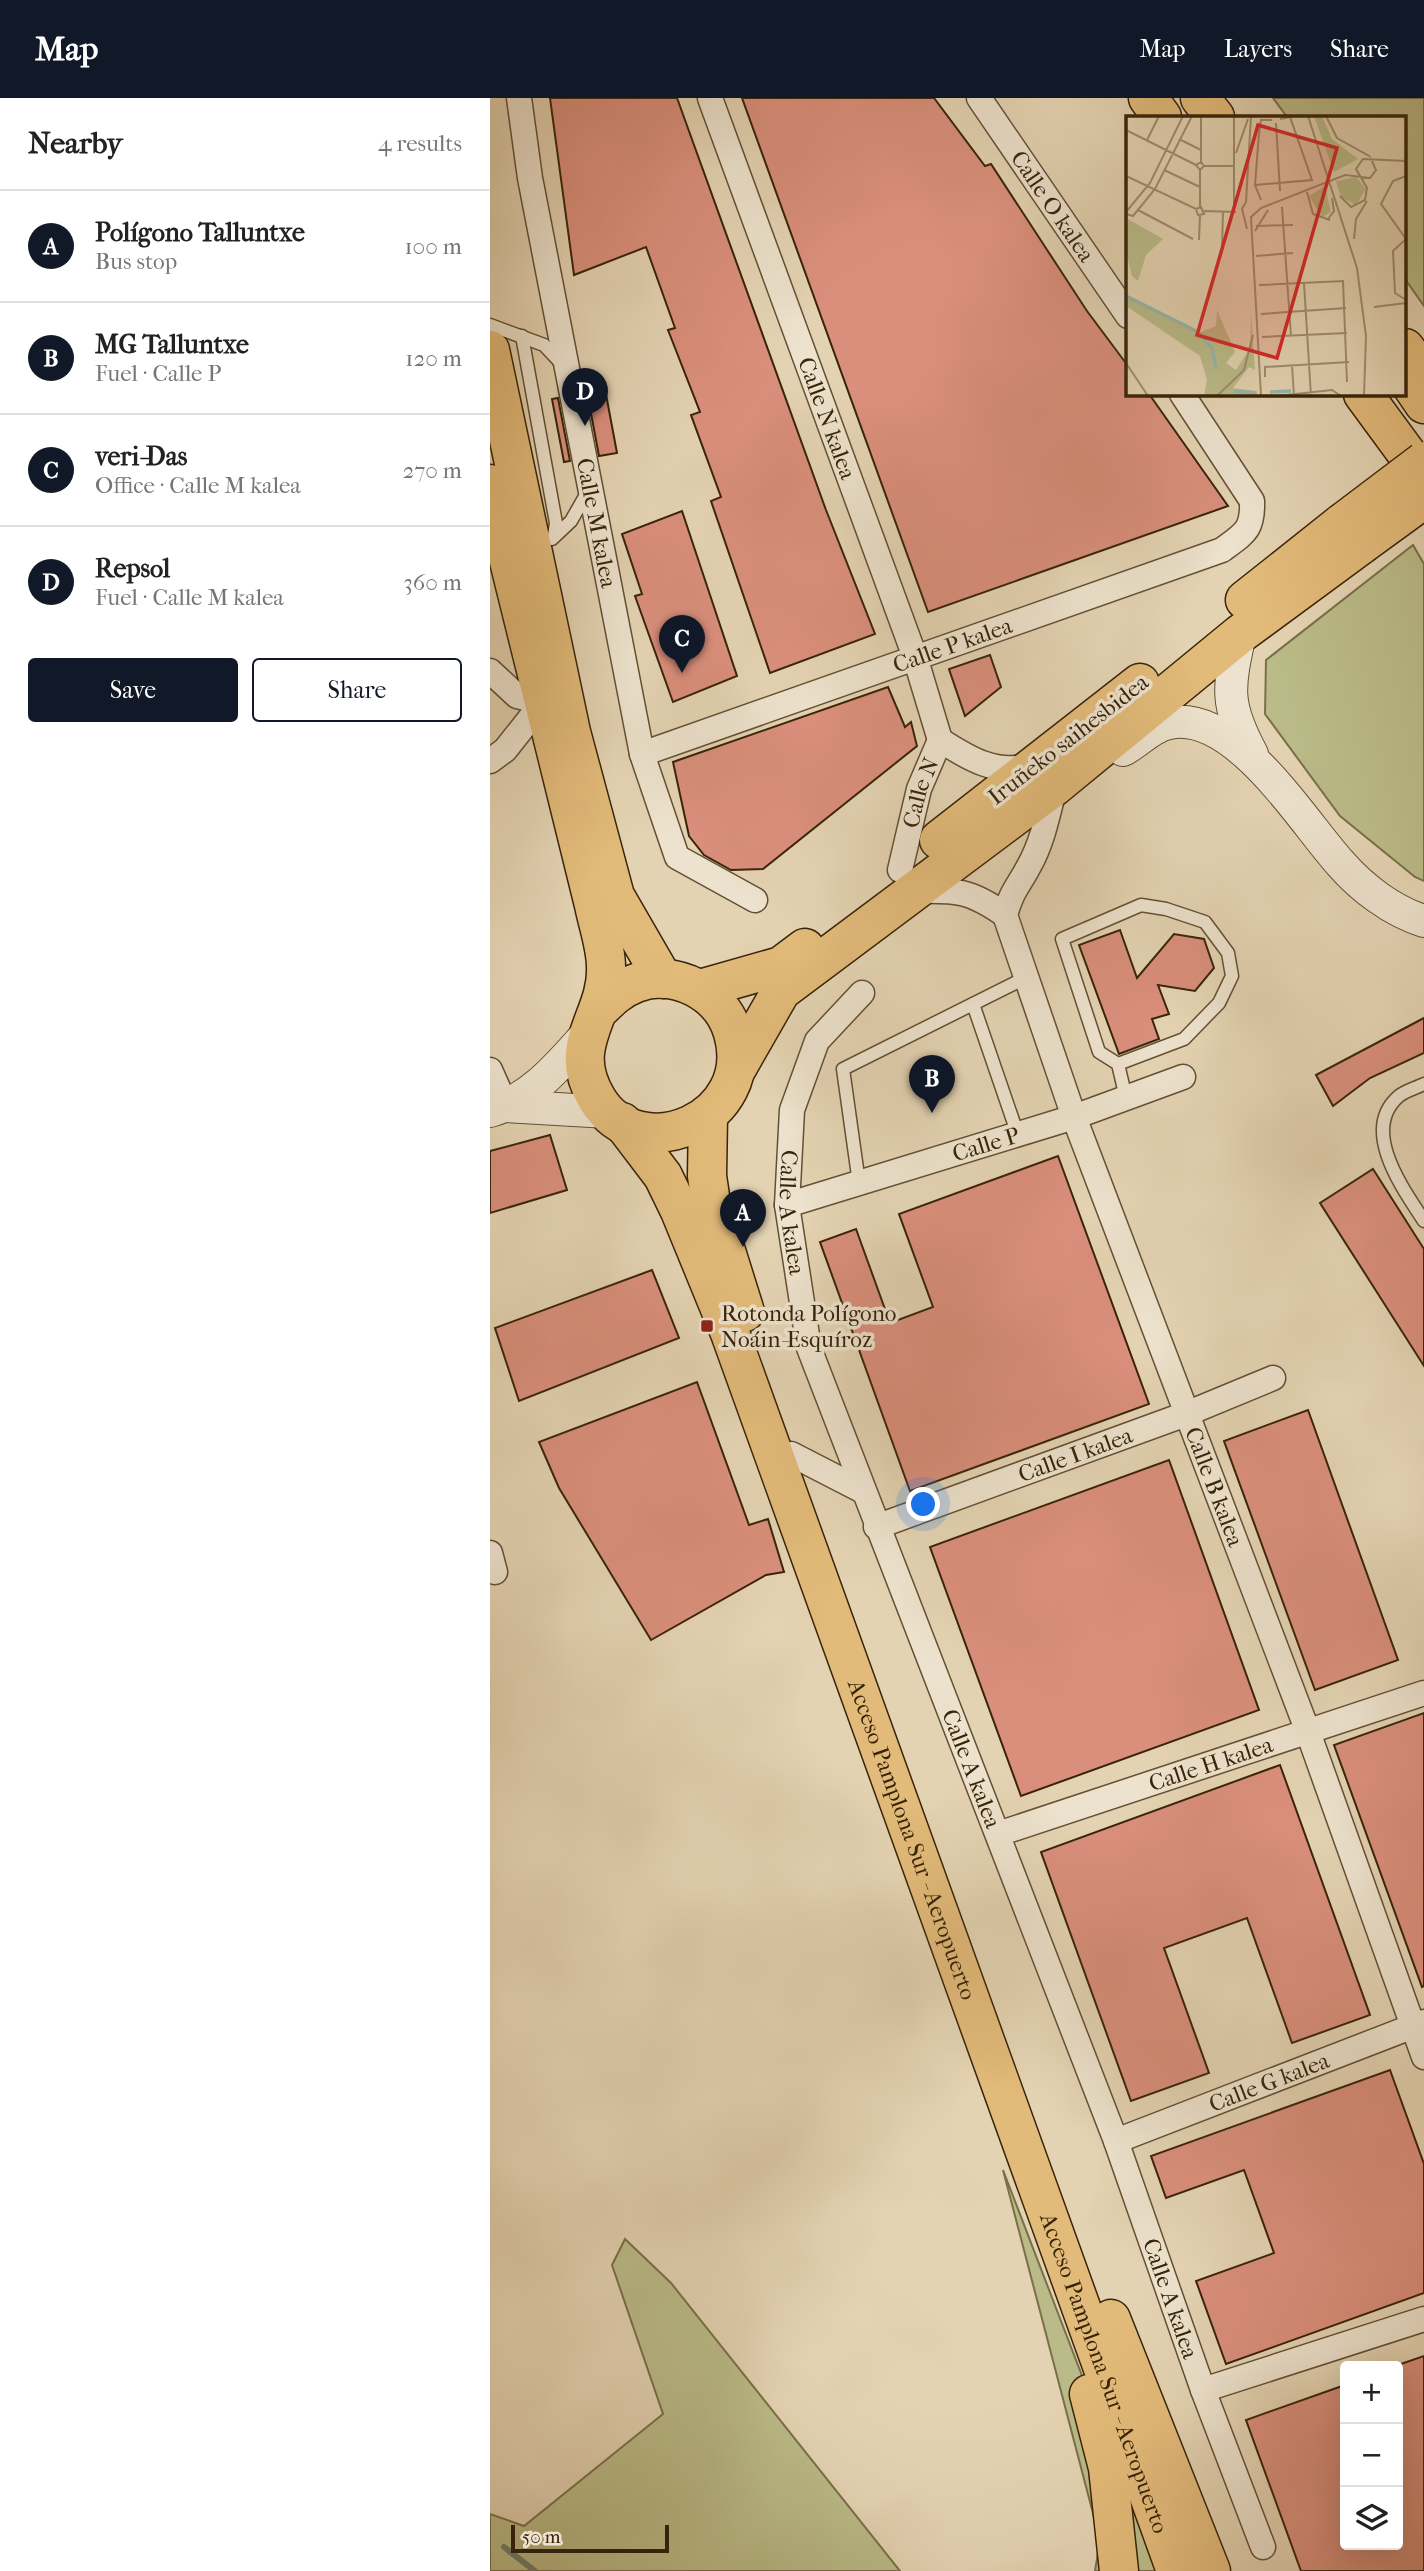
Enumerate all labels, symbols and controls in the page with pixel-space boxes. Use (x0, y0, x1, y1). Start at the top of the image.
text: Map (35, 30, 98, 69)
text: Map (1140, 35, 1186, 63)
text: Layers (1224, 35, 1292, 63)
text: Share (1330, 35, 1389, 63)
inset map (1126, 116, 1406, 396)
text: Nearby (28, 126, 123, 161)
text: 4 results (378, 130, 462, 157)
street label: Calle O kalea (1005, 146, 1100, 268)
text: Polígono Talluntxe (95, 217, 305, 248)
text: A (44, 233, 58, 260)
text: 100 m (404, 233, 462, 260)
text: Bus stop (95, 248, 177, 275)
text: MG Talluntxe (95, 329, 249, 360)
text: B (44, 345, 58, 372)
text: 120 m (405, 345, 462, 372)
street label: Calle N kalea (792, 354, 862, 483)
text: Fuel · Calle P (95, 360, 221, 387)
pin: D (562, 368, 608, 426)
text: veri-Das (95, 441, 187, 472)
street label: Calle M kalea (571, 456, 622, 590)
text: C (43, 457, 59, 484)
text: 270 m (402, 457, 462, 484)
text: Office · Calle M kalea (95, 472, 301, 499)
text: Repsol (95, 553, 170, 584)
text: D (42, 569, 60, 596)
text: 360 m (403, 569, 462, 596)
text: Fuel · Calle M kalea (95, 584, 284, 611)
street label: Calle P kalea (889, 612, 1016, 679)
pin: C (659, 615, 705, 673)
button: Save (28, 658, 238, 722)
button: Share (252, 658, 462, 722)
street label: Iruñeko saihesbidea (983, 668, 1154, 810)
street label: Calle N (897, 754, 945, 831)
pin: B (909, 1055, 955, 1113)
street label: Calle P (949, 1121, 1023, 1168)
street label: Calle A kalea (773, 1149, 811, 1277)
pin: A (720, 1189, 766, 1247)
place label: Rotonda Polígono Noáin-Esquíroz (721, 1300, 897, 1353)
marker: Rotonda Polígono Noáin-Esquíroz (699, 1318, 715, 1334)
street label: Calle I kalea (1015, 1422, 1137, 1488)
street label: Calle B kalea (1179, 1423, 1249, 1551)
your location (906, 1487, 940, 1521)
street label: Acceso Pamplona Sur - Aeropuerto (842, 1675, 982, 2004)
street label: Calle A kalea (936, 1705, 1007, 1833)
street label: Calle H kalea (1145, 1731, 1277, 1797)
street label: Calle G kalea (1205, 2047, 1334, 2118)
street label: Acceso Pamplona Sur - Aeropuerto (1034, 2208, 1174, 2537)
street label: Calle A kalea (1137, 2235, 1204, 2363)
map controls (1340, 2361, 1403, 2550)
button: + (1340, 2361, 1403, 2424)
button: − (1340, 2424, 1403, 2487)
button: layers (1340, 2487, 1403, 2550)
scale bar (511, 2522, 668, 2554)
text: 50 m (522, 2526, 561, 2548)

